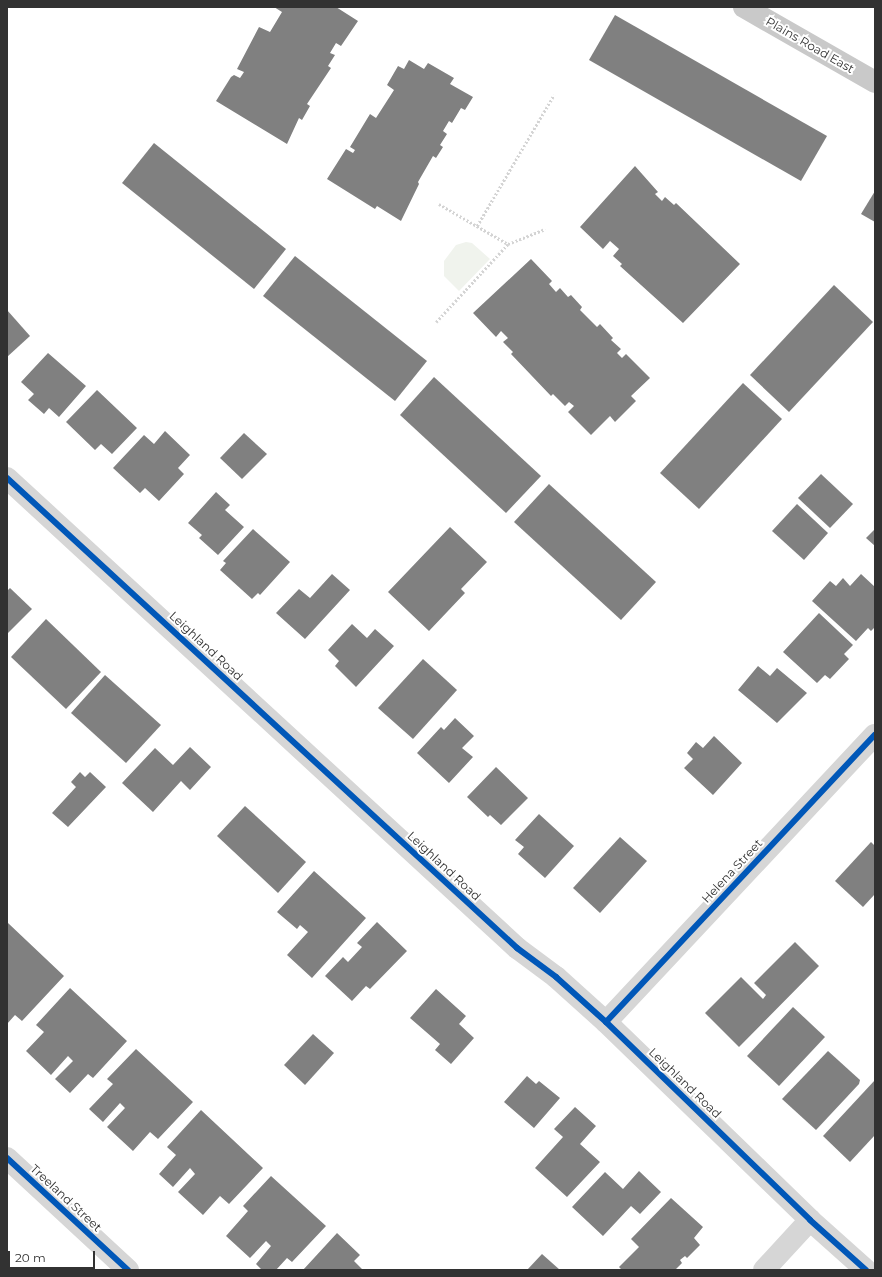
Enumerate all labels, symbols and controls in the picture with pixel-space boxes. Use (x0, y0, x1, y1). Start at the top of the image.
street label: Plains Road East (763, 14, 857, 76)
street label: Leighland Road (166, 608, 246, 684)
street label: Leighland Road (404, 828, 484, 904)
street label: Helena Street (699, 836, 765, 906)
street label: Leighland Road (646, 1045, 724, 1121)
street label: Treeland Street (28, 1161, 104, 1235)
scale bar (10, 1243, 97, 1269)
text: 20 m (15, 1250, 46, 1265)

